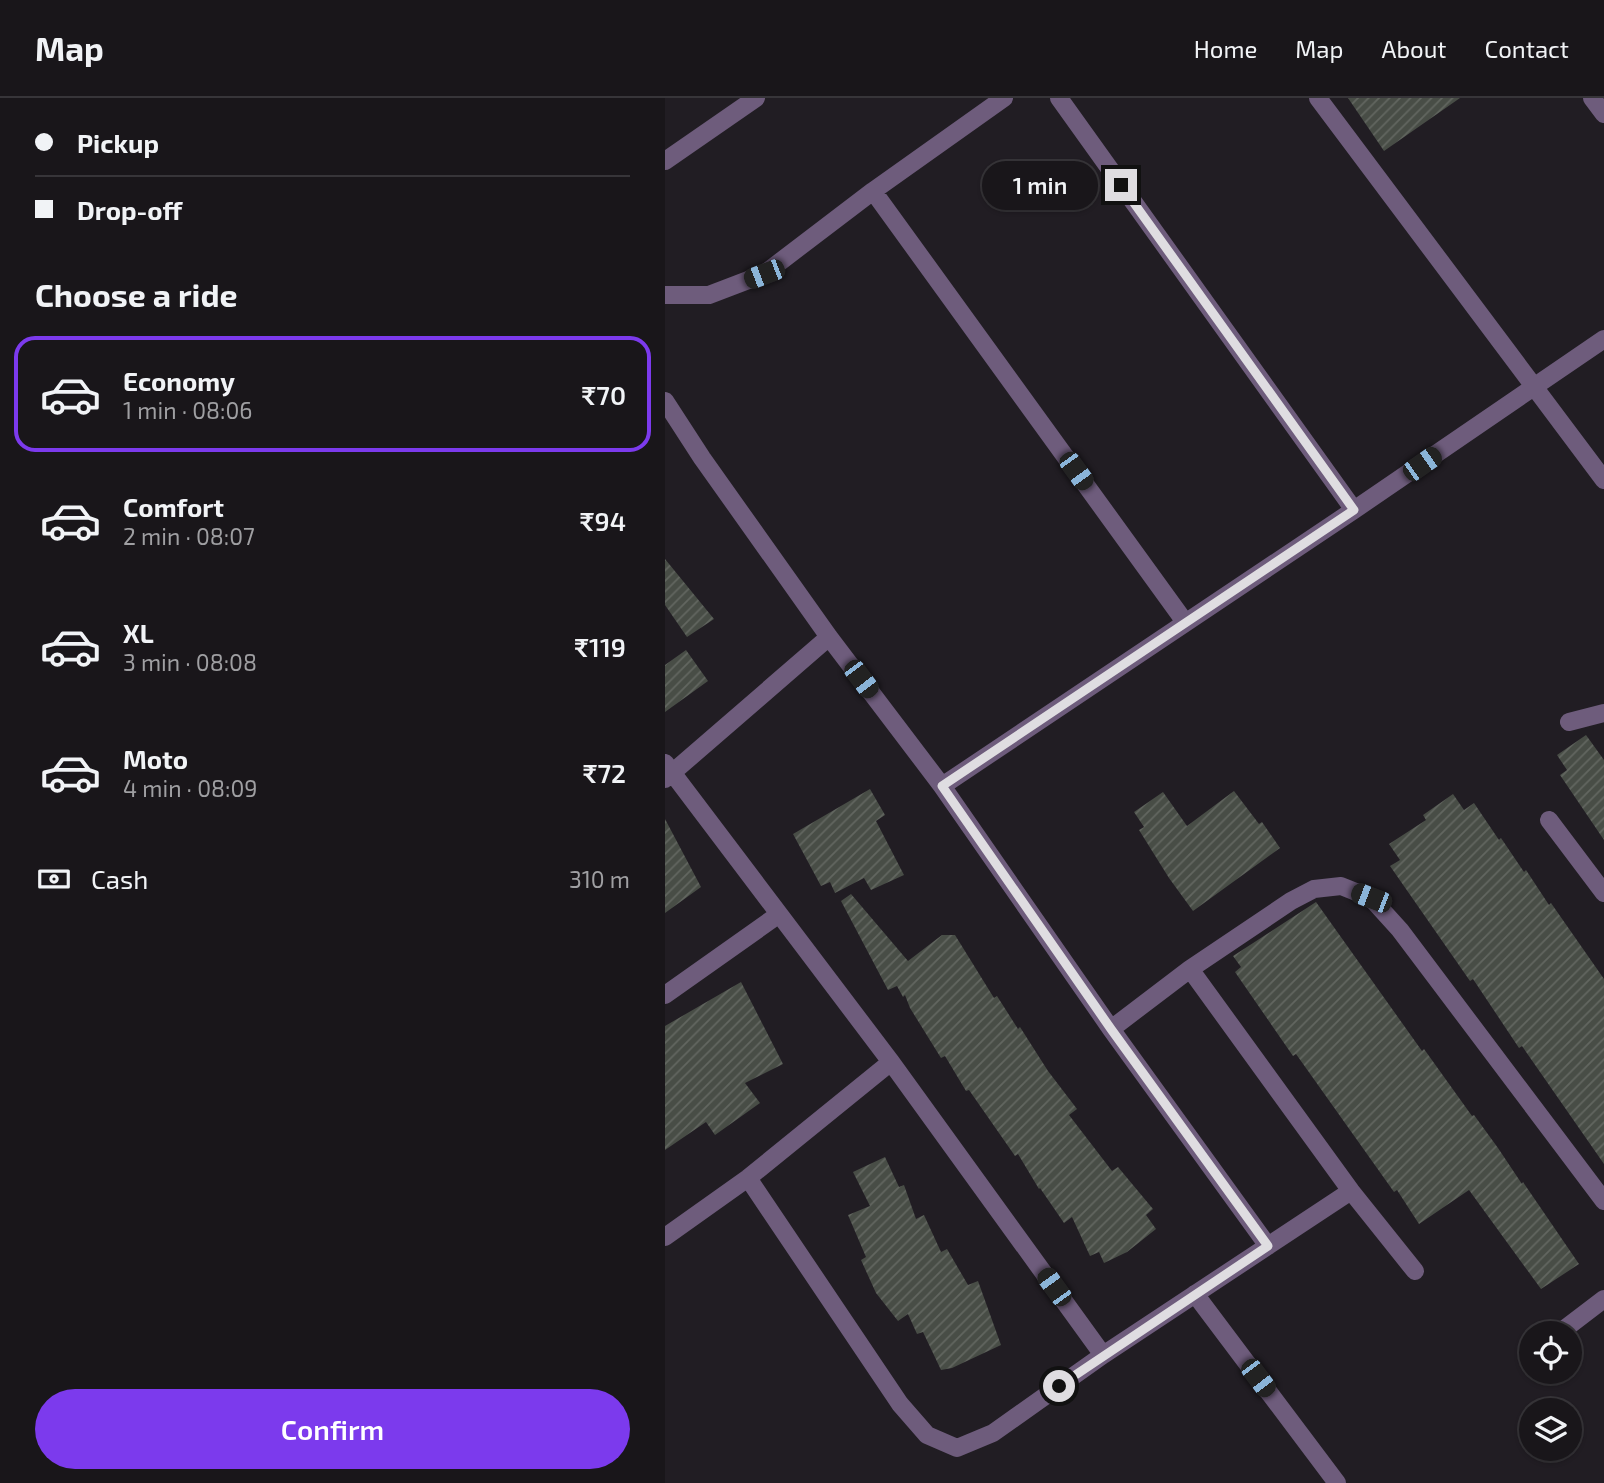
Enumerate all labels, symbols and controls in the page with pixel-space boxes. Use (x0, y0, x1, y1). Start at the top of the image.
text: Map (35, 28, 104, 68)
text: Home (1194, 34, 1257, 63)
text: Map (1295, 34, 1343, 63)
text: About (1381, 34, 1447, 63)
text: Contact (1485, 34, 1569, 63)
text: Pickup (77, 127, 159, 158)
callout: 1 min (981, 160, 1097, 210)
route end (1105, 169, 1137, 201)
text: 1 min (1013, 171, 1067, 199)
text: Drop-off (77, 194, 182, 225)
car (741, 257, 788, 291)
text: Choose a ride (35, 275, 238, 313)
icon: car (39, 363, 102, 426)
text: Economy (123, 365, 235, 396)
text: ₹70 (581, 379, 626, 410)
text: 1 min · 08:06 (123, 396, 252, 424)
car (1399, 443, 1446, 485)
car (1056, 448, 1097, 494)
icon: car (39, 489, 102, 552)
text: Comfort (123, 491, 224, 522)
text: ₹94 (579, 505, 626, 536)
text: 2 min · 08:07 (123, 522, 255, 550)
icon: car (39, 615, 102, 678)
text: XL (123, 617, 154, 648)
text: ₹119 (574, 631, 626, 662)
text: 3 min · 08:08 (123, 648, 257, 676)
car (840, 656, 883, 702)
icon: car (39, 741, 102, 804)
text: Moto (123, 743, 188, 774)
text: ₹72 (582, 757, 626, 788)
text: 4 min · 08:09 (123, 774, 257, 802)
icon: cash (35, 860, 73, 898)
text: Cash (91, 863, 148, 894)
text: 310 m (569, 865, 630, 893)
car (1348, 881, 1395, 915)
car (1034, 1264, 1075, 1310)
map controls (1519, 1321, 1582, 1461)
button: locate (1519, 1321, 1582, 1384)
car (1237, 1355, 1280, 1401)
route start (1043, 1370, 1075, 1402)
button: Confirm (35, 1389, 630, 1469)
button: layers (1519, 1398, 1582, 1461)

